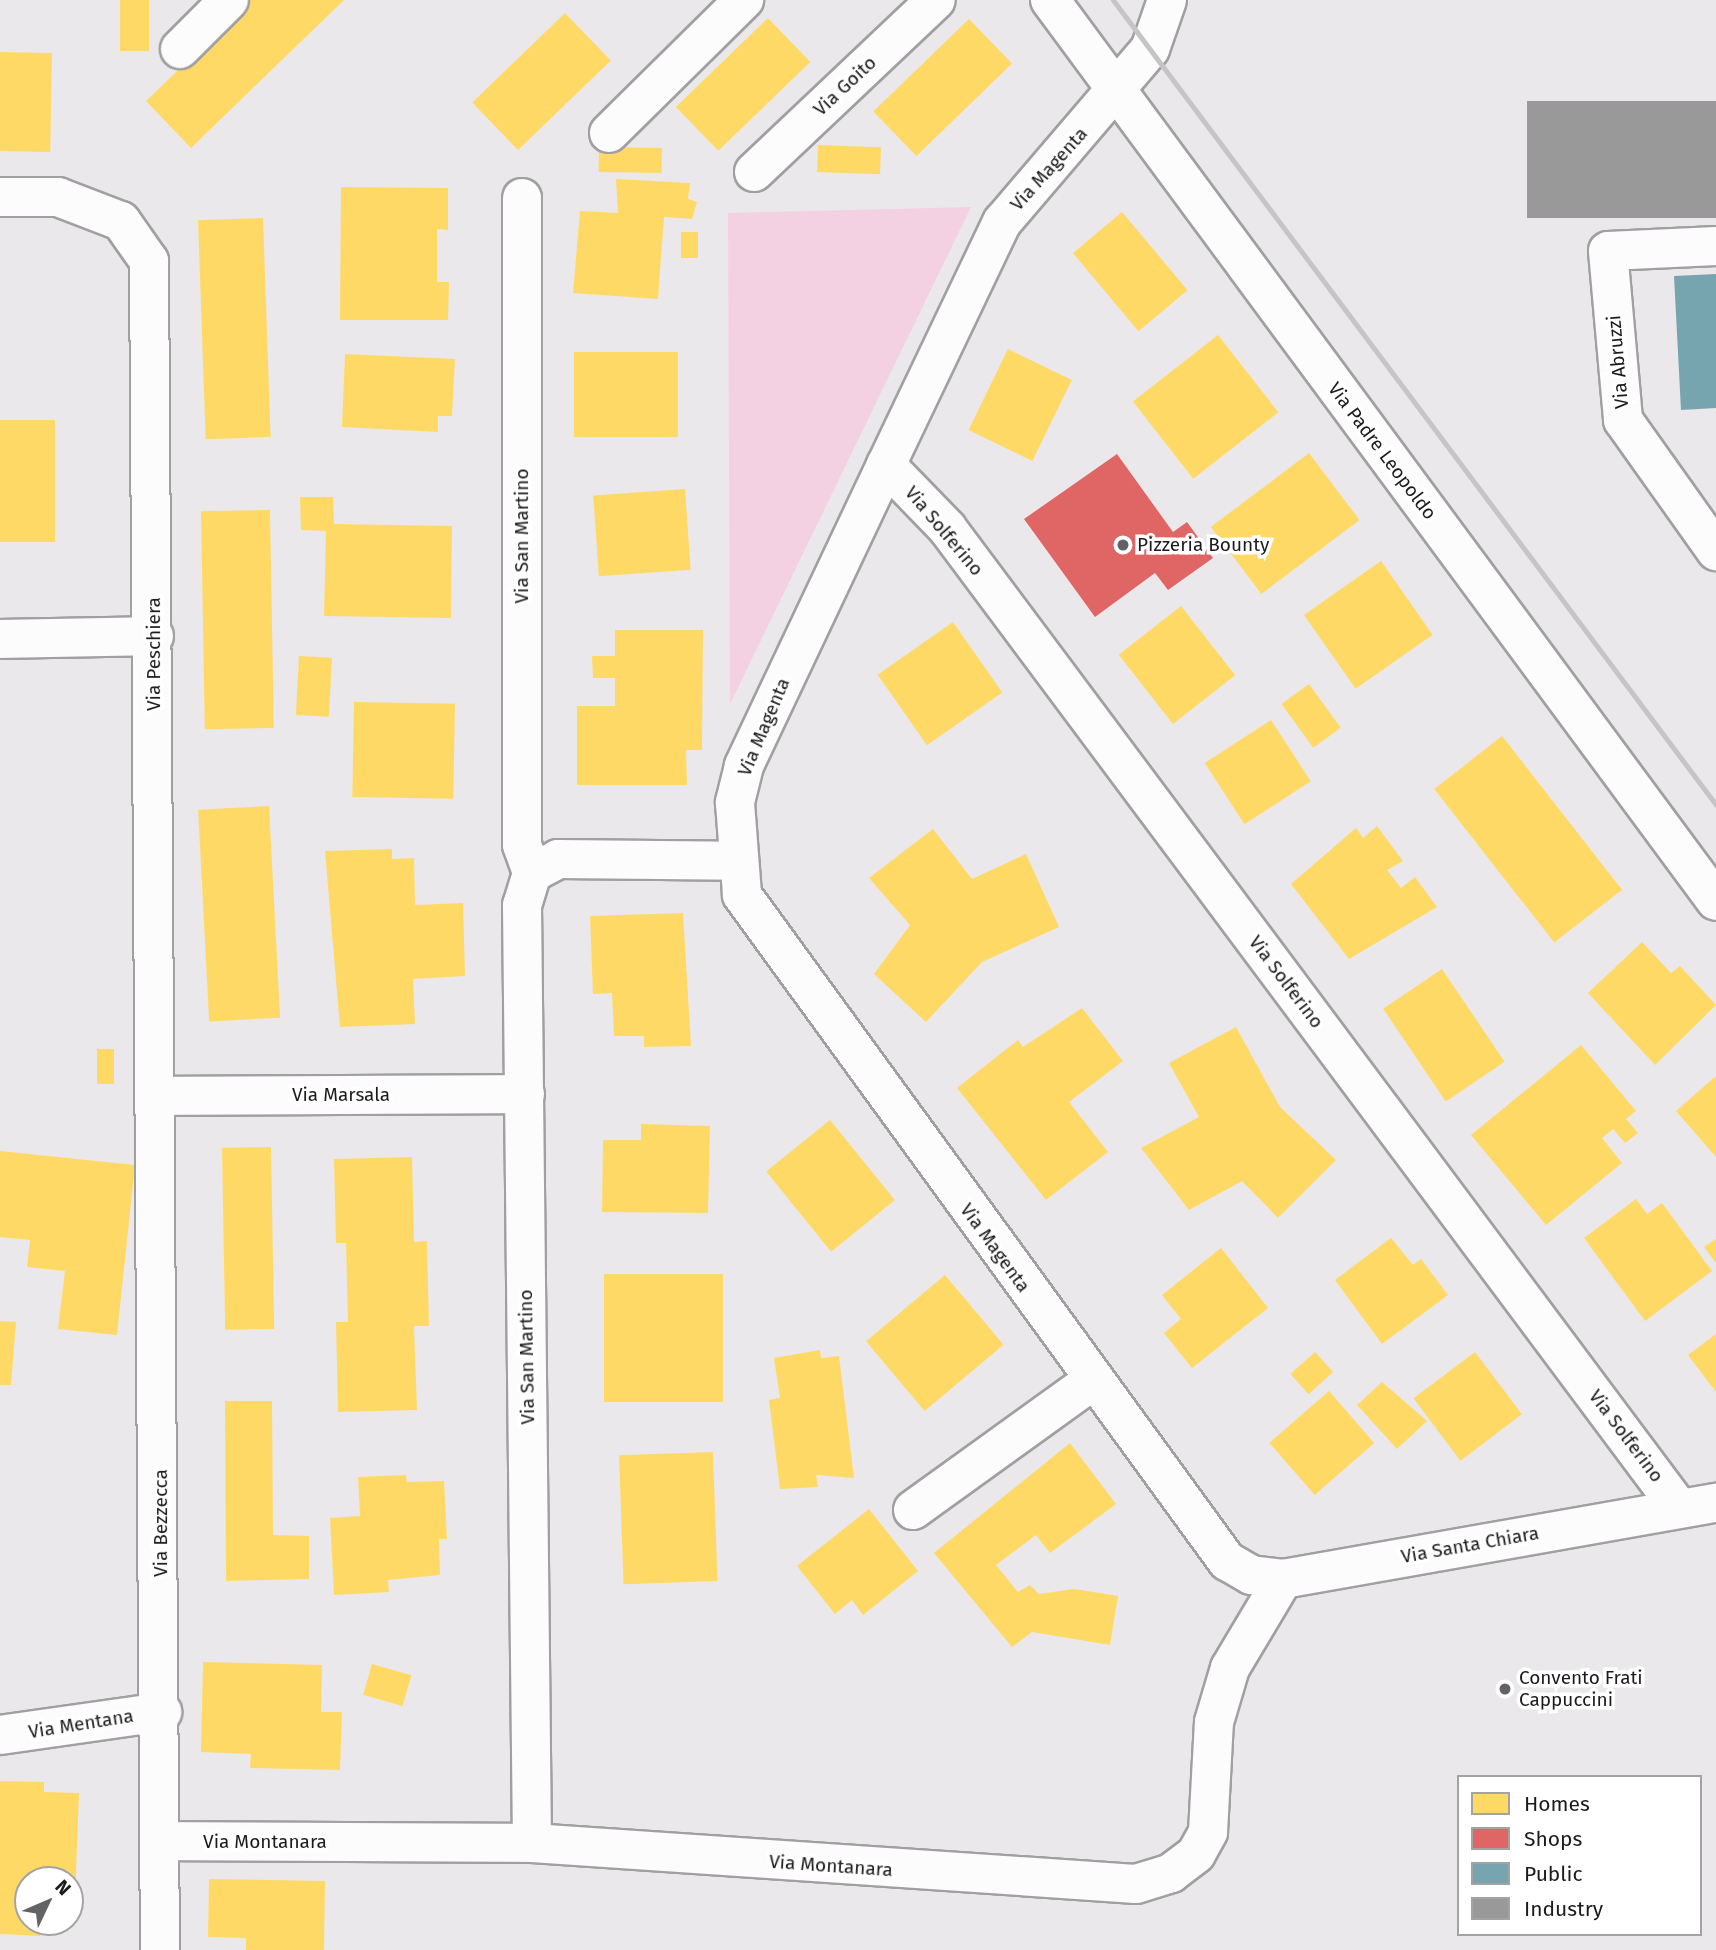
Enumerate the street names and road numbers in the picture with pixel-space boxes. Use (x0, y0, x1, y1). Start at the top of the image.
street label: Via Goito (809, 51, 881, 121)
street label: Via Magenta (1006, 123, 1092, 215)
street label: Via Abruzzi (1603, 314, 1633, 410)
street label: Via Padre Leopoldo (1323, 378, 1441, 524)
street label: Via San Martino (511, 468, 533, 604)
street label: Via Solferino (900, 482, 988, 580)
street label: Via Peschiera (143, 597, 165, 711)
street label: Via Magenta (733, 675, 795, 779)
street label: Via Solferino (1244, 931, 1328, 1033)
street label: Via Marsala (292, 1084, 390, 1106)
street label: Via Magenta (955, 1199, 1035, 1297)
street label: Via San Martino (514, 1289, 540, 1425)
street label: Via Solferino (1584, 1385, 1668, 1487)
street label: Via Bezzecca (150, 1469, 172, 1577)
street label: Via Santa Chiara (1399, 1522, 1541, 1568)
street label: Via Mentana (27, 1704, 135, 1744)
street label: Via Montanara (203, 1831, 327, 1853)
street label: Via Montanara (768, 1850, 894, 1882)

